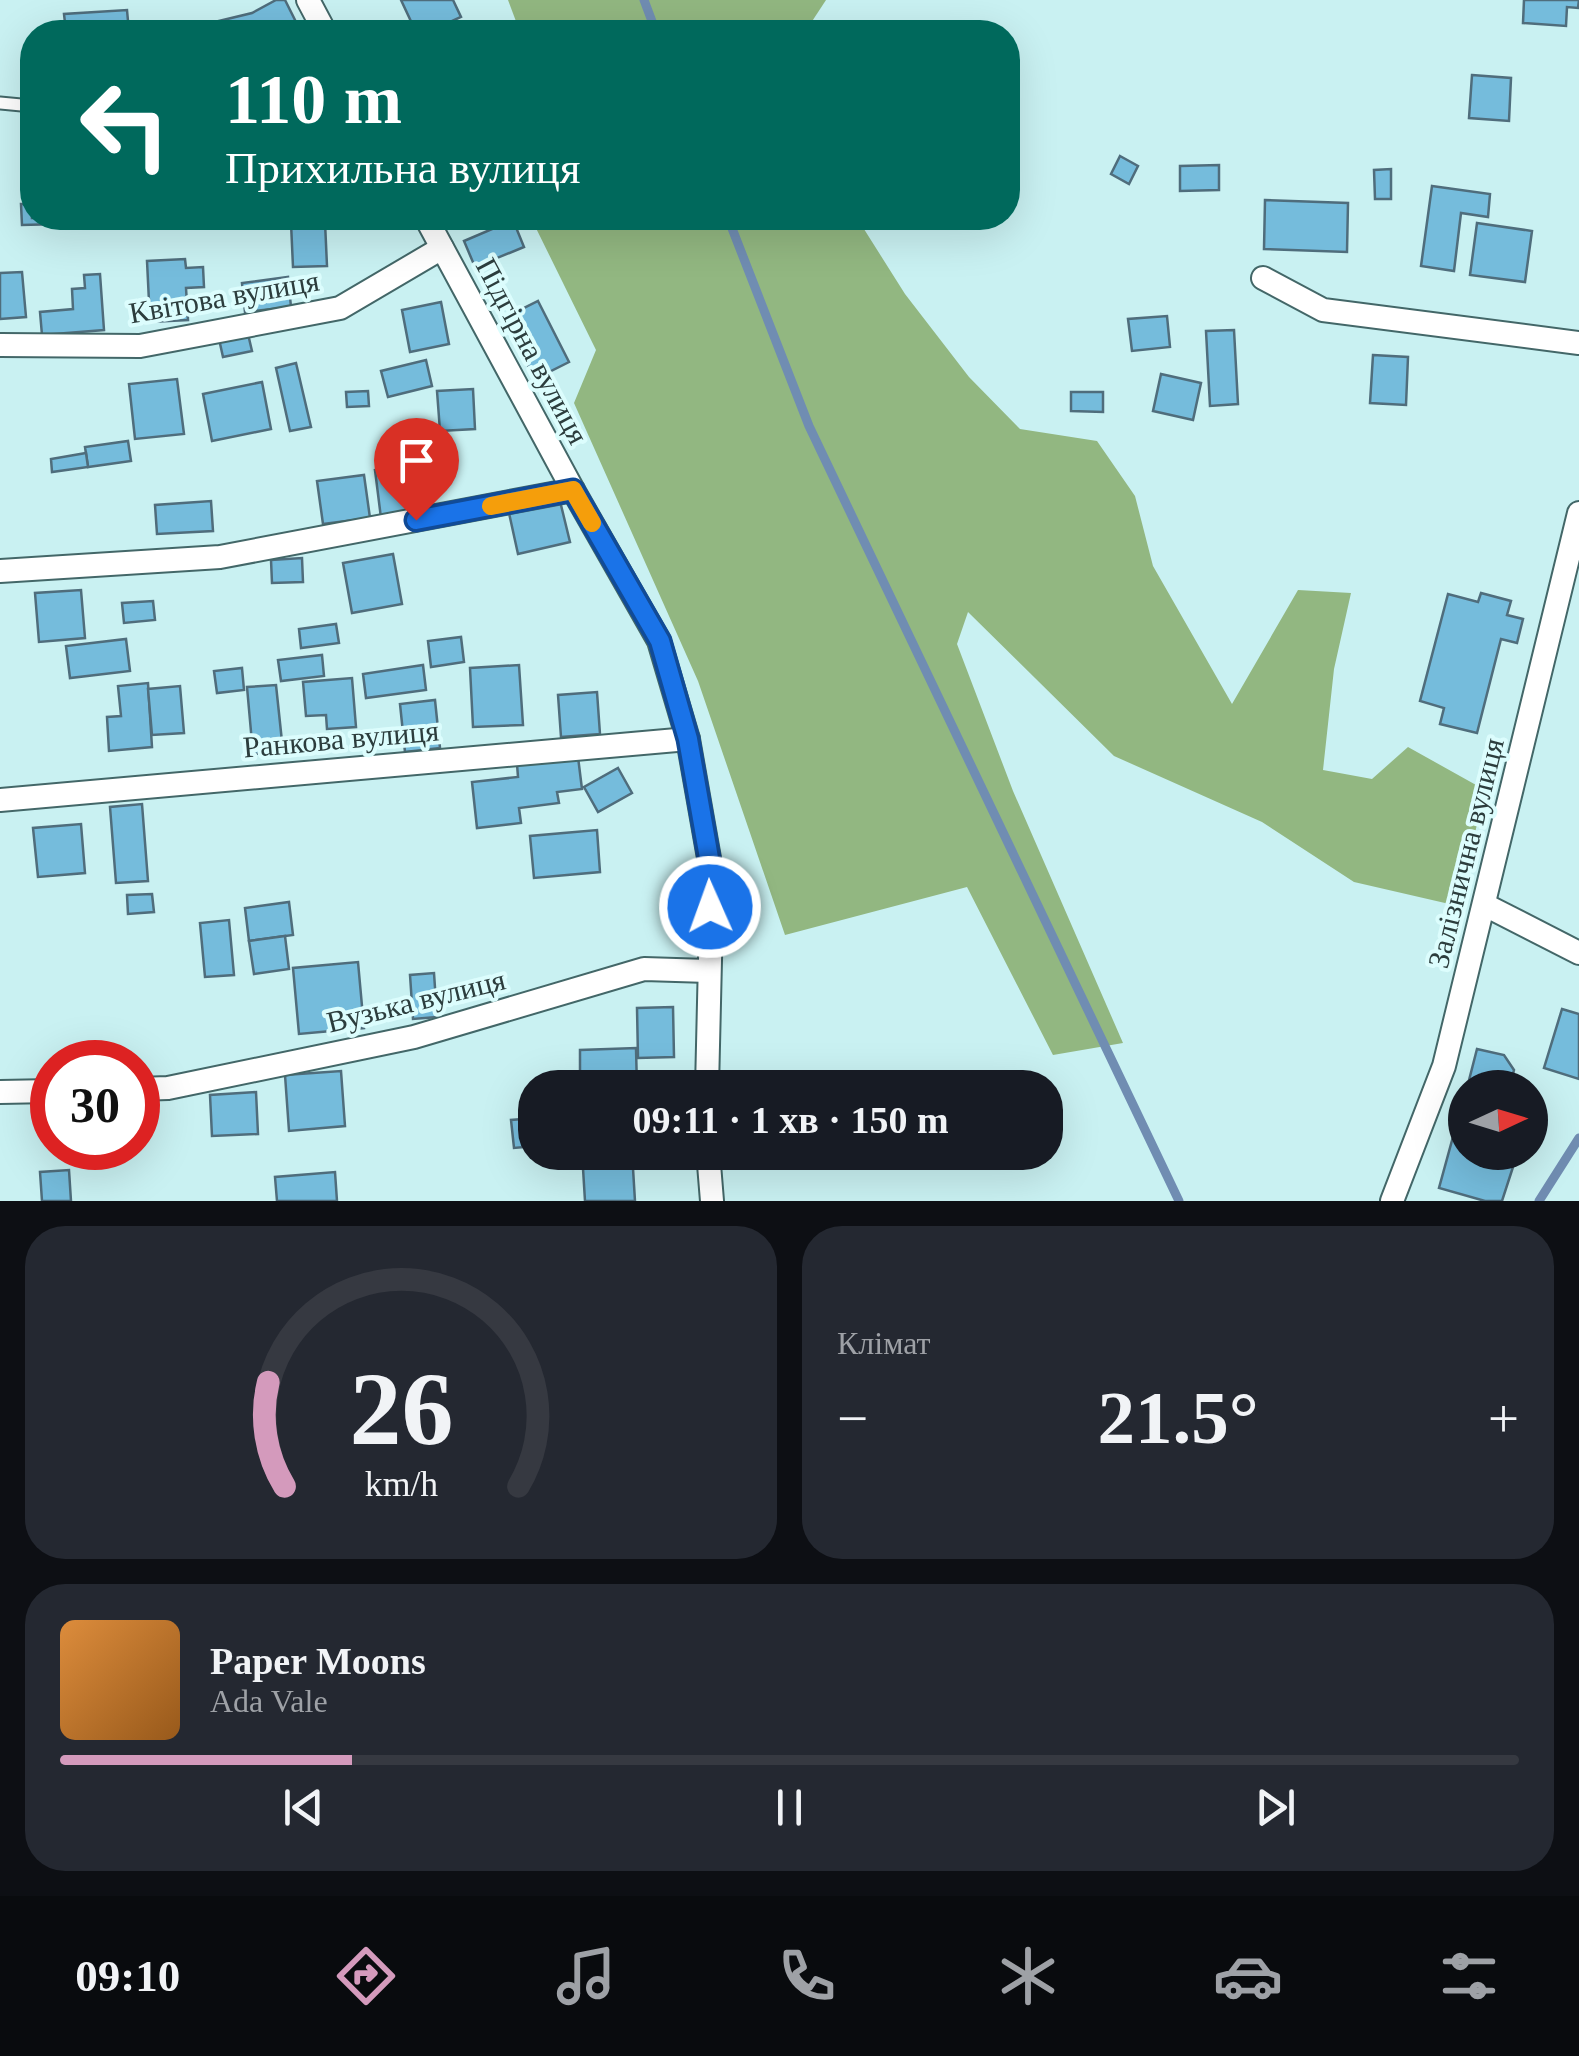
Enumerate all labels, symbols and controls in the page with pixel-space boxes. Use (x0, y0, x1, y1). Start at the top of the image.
icon: left (60, 60, 190, 190)
text: 110 m (225, 61, 402, 138)
text: Прихильна вулиця (225, 143, 581, 193)
street label: Підгірна вулиця (470, 252, 595, 449)
street label: Квітова вулиця (126, 264, 322, 329)
pin (374, 418, 459, 521)
icon: arrive (389, 433, 444, 488)
street label: Ранкова вулиця (242, 713, 440, 763)
street label: Залізнична вулиця (1421, 734, 1510, 971)
position arrow (658, 855, 762, 959)
street label: Вузька вулиця (323, 962, 509, 1039)
speed limit sign: 30 (30, 1040, 160, 1170)
north arrow (1448, 1070, 1548, 1170)
map controls (1448, 1070, 1548, 1170)
text: 09:11 · 1 хв · 150 m (632, 1099, 949, 1141)
text: Клімат (837, 1325, 931, 1361)
text: 26 (349, 1351, 453, 1466)
text: 21.5° (1097, 1376, 1259, 1459)
text: − (837, 1388, 868, 1449)
text: + (1488, 1388, 1519, 1449)
text: km/h (364, 1464, 438, 1504)
text: Paper Moons (210, 1640, 426, 1682)
text: Ada Vale (210, 1683, 328, 1719)
icon: previous (276, 1780, 331, 1835)
icon: pause (762, 1780, 817, 1835)
icon: next (1248, 1780, 1303, 1835)
icon: directions (331, 1941, 401, 2011)
icon: music (551, 1941, 621, 2011)
icon: phone (772, 1941, 842, 2011)
icon: climate (993, 1941, 1063, 2011)
icon: car (1213, 1941, 1283, 2011)
icon: filters (1434, 1941, 1504, 2011)
text: 09:10 (75, 1951, 180, 2001)

